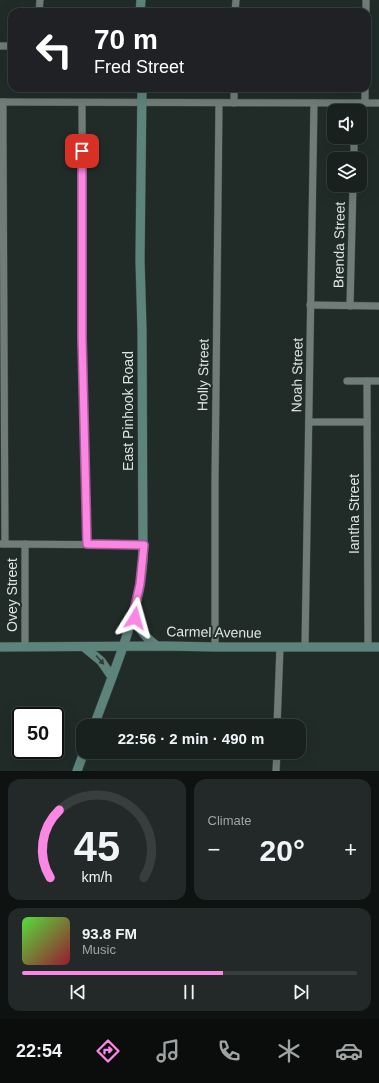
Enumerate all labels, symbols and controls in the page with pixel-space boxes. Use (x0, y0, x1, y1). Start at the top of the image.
icon: left (28, 24, 80, 76)
text: 70 m (94, 24, 158, 55)
text: Fred Street (94, 57, 184, 77)
map controls (327, 104, 367, 192)
button: sound (327, 104, 367, 144)
pin (65, 134, 99, 168)
icon: arrive (71, 140, 93, 162)
button: layers (327, 152, 367, 192)
street label: Brenda Street (330, 202, 348, 288)
street label: Noah Street (288, 337, 306, 412)
street label: Holly Street (194, 339, 212, 411)
street label: East Pinhook Road (120, 351, 136, 471)
street label: Iantha Street (346, 474, 362, 554)
street label: Ovey Street (4, 558, 20, 632)
position arrow (114, 597, 156, 639)
street label: Carmel Avenue (166, 623, 262, 641)
one-way arrow (95, 655, 105, 665)
speed limit sign: 50 (12, 707, 64, 759)
text: 22:56 · 2 min · 490 m (118, 730, 264, 747)
text: Climate (208, 813, 252, 828)
text: 45 (74, 822, 120, 869)
text: 20° (260, 834, 305, 867)
text: − (208, 837, 220, 862)
text: + (344, 837, 357, 862)
text: km/h (81, 868, 112, 884)
text: 93.8 FM (82, 925, 137, 942)
text: Music (82, 942, 116, 957)
icon: previous (67, 981, 89, 1003)
icon: pause (178, 981, 200, 1003)
icon: next (290, 981, 312, 1003)
icon: directions (94, 1037, 122, 1065)
icon: music (154, 1037, 182, 1065)
icon: phone (215, 1037, 243, 1065)
icon: climate (275, 1037, 303, 1065)
icon: car (335, 1037, 363, 1065)
text: 22:54 (16, 1041, 62, 1061)

